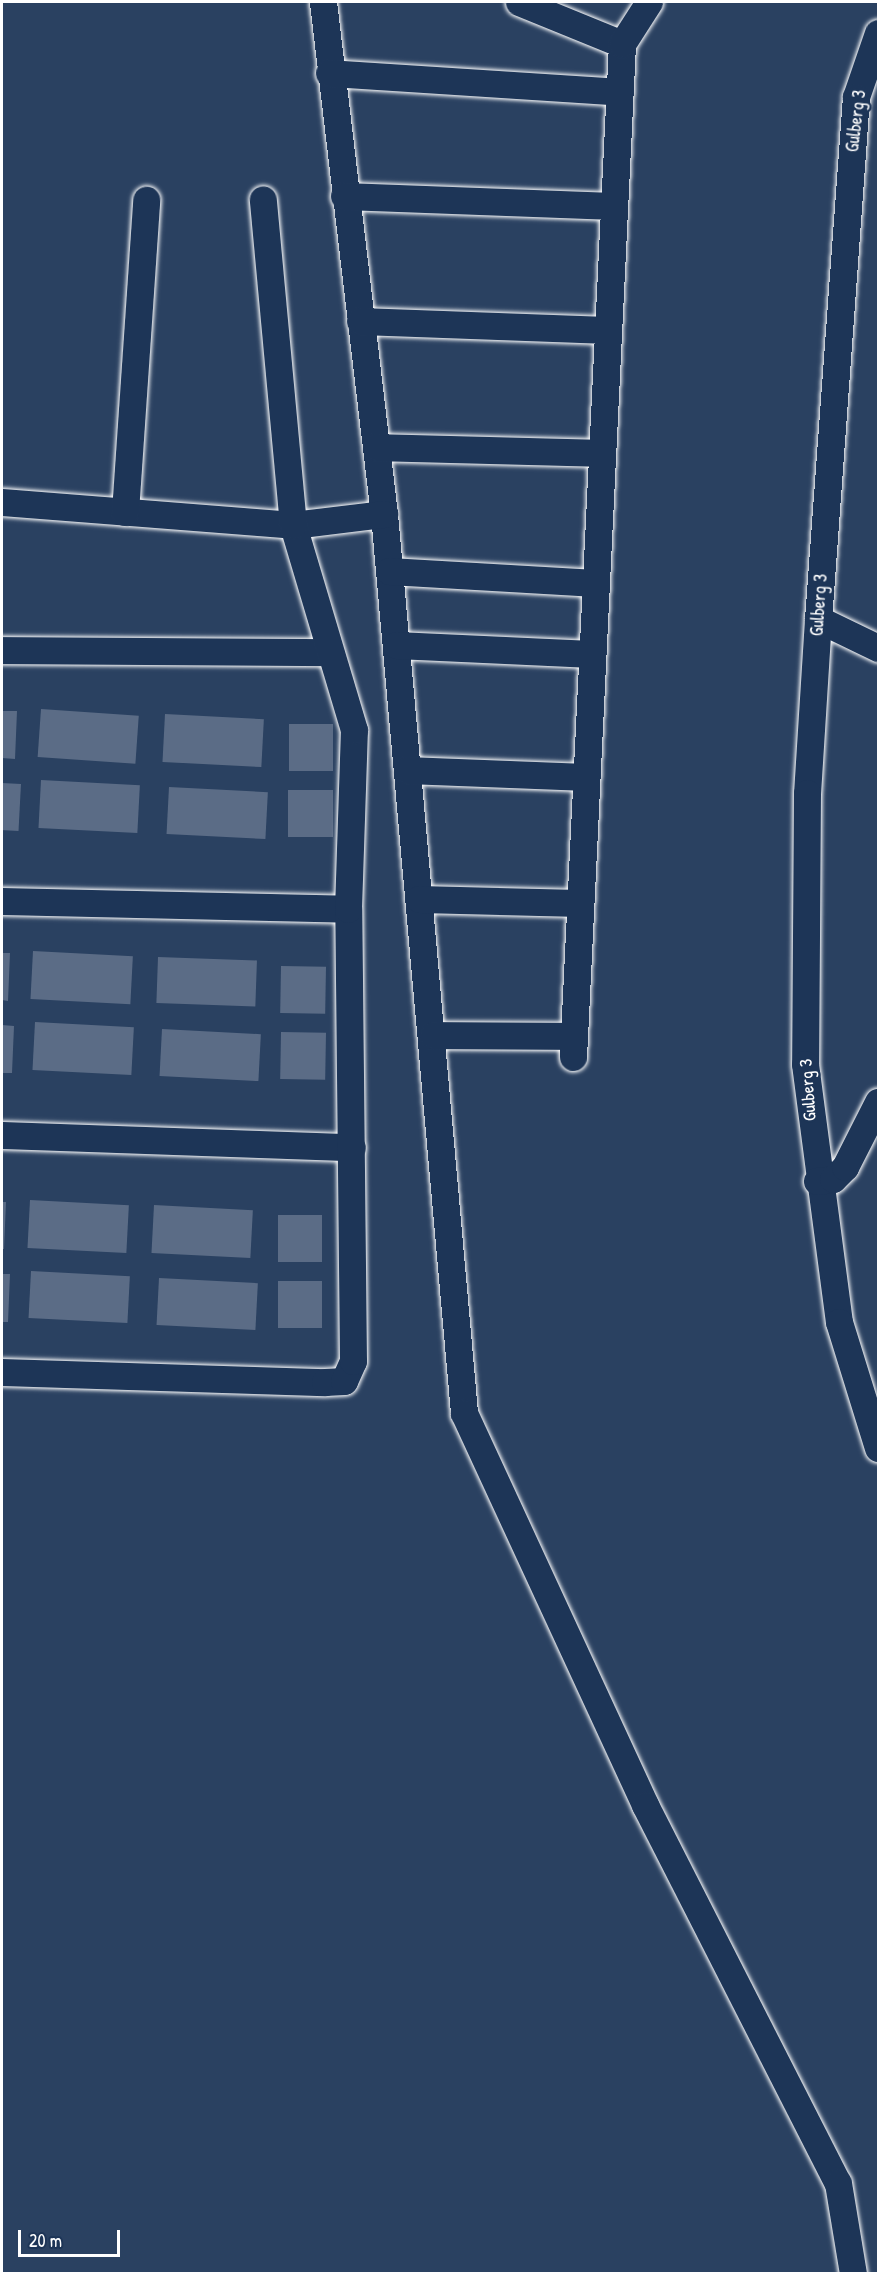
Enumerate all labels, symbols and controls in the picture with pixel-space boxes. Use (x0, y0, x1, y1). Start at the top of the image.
street label: Gulberg 3 (841, 89, 871, 153)
street label: Gulberg 3 (806, 573, 832, 637)
street label: Gulberg 3 (795, 1058, 821, 1122)
scale bar (21, 2218, 123, 2256)
text: 20 m (29, 2228, 62, 2253)

